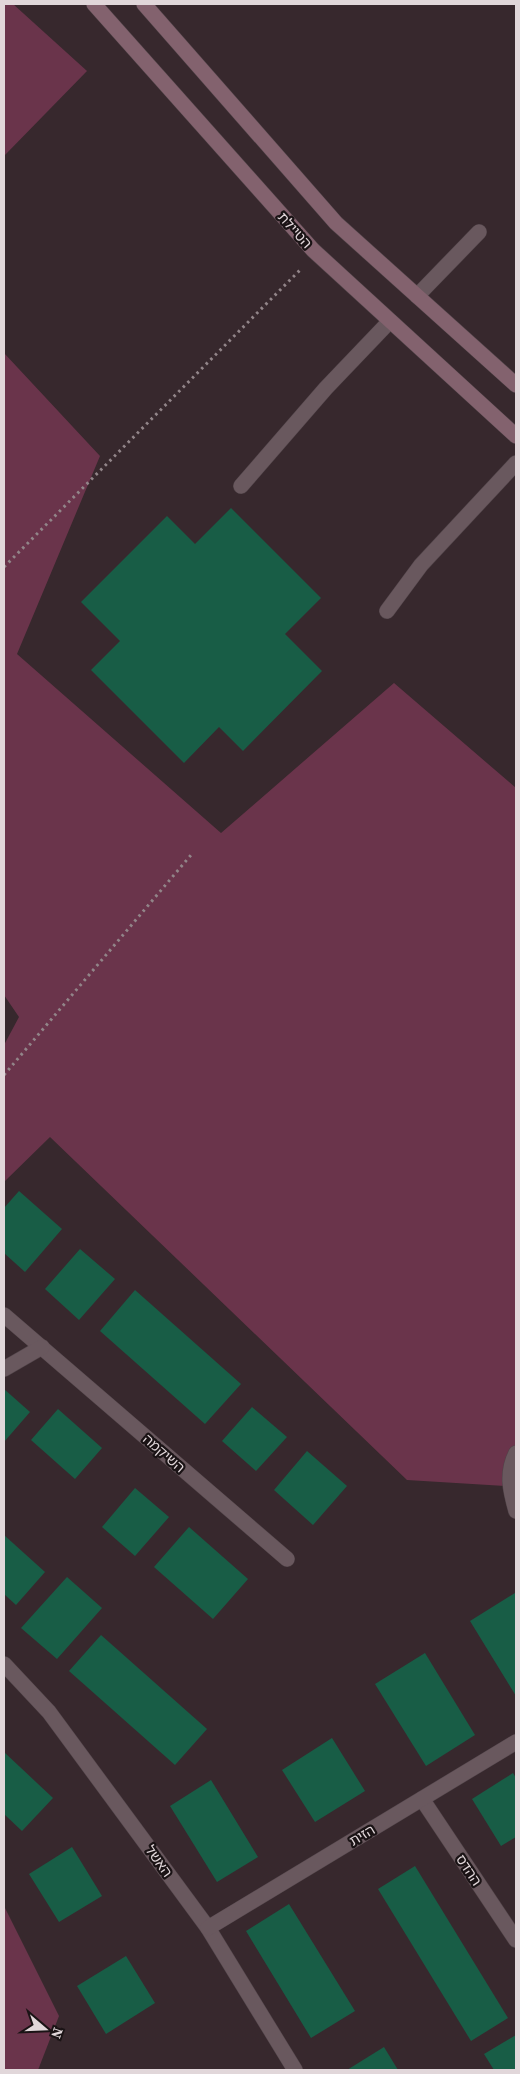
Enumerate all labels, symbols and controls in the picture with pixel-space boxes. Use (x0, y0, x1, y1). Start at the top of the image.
street label: הטיילת (273, 207, 317, 253)
street label: השיקמה (139, 1429, 189, 1477)
street label: הזית (345, 1820, 379, 1850)
street label: האשל (141, 1841, 177, 1881)
street label: ההדס (451, 1850, 487, 1890)
north arrow (20, 2004, 70, 2054)
text: N (46, 2025, 68, 2041)

